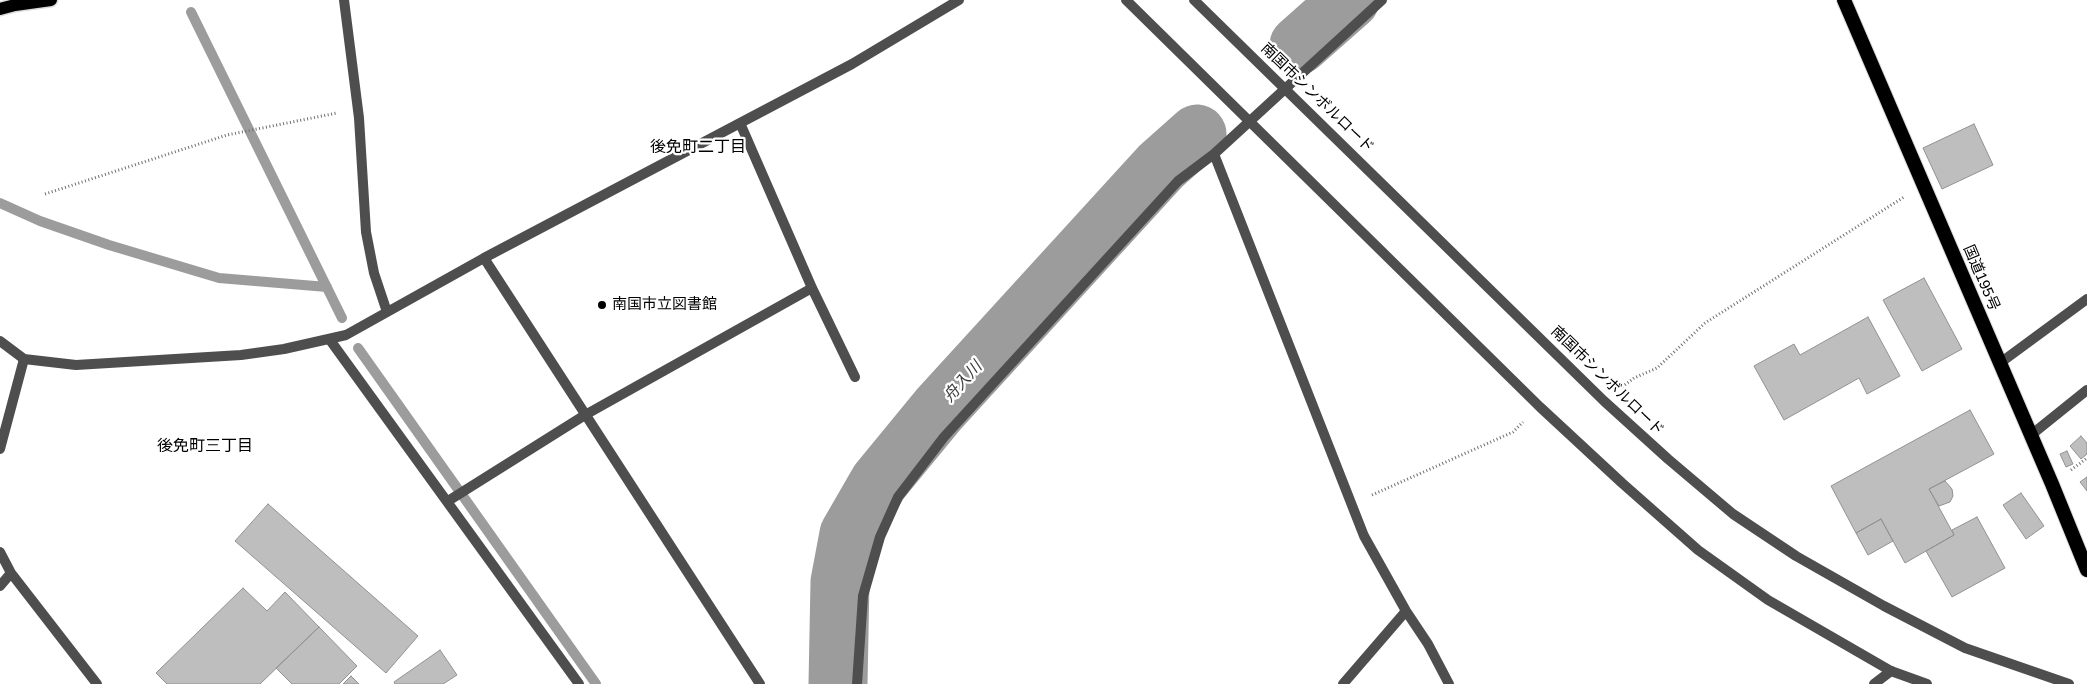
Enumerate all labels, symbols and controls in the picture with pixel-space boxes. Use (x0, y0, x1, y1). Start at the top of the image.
street label: 南国市シンボルロード (1257, 39, 1377, 157)
district label: 後免町二丁目 (650, 138, 746, 158)
street label: 国道195号 (1959, 242, 2003, 314)
place label: 南国市立図書館 (612, 296, 717, 314)
marker: 南国市立図書館 (596, 299, 608, 311)
street label: 南国市シンボルロード (1547, 322, 1667, 440)
water label: 舟入川 (940, 358, 986, 406)
district label: 後免町三丁目 (157, 437, 253, 457)

